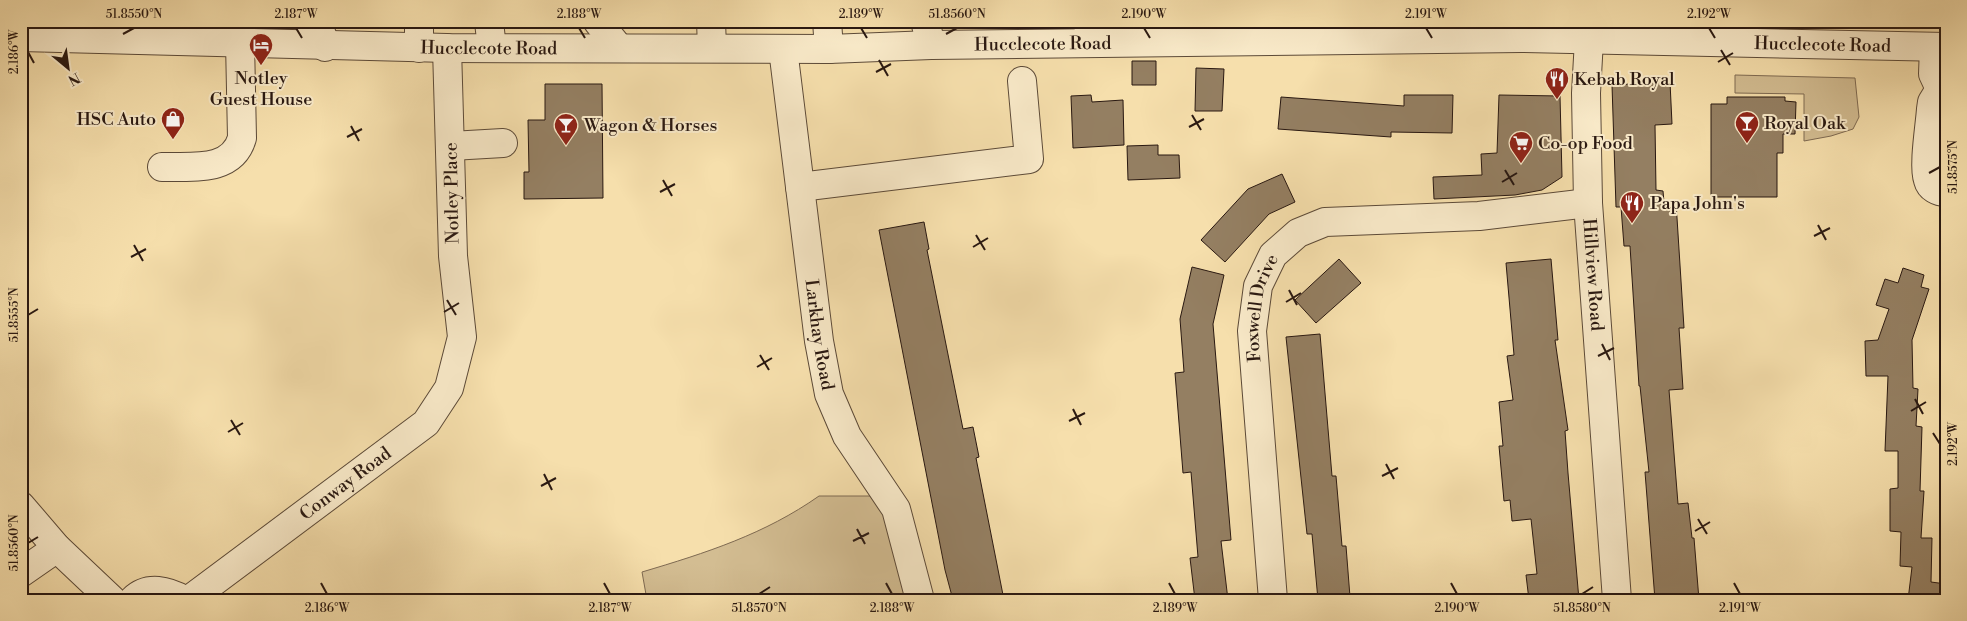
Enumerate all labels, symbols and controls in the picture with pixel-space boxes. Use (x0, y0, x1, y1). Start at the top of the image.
text: 51.8550°N (106, 7, 162, 22)
text: 2.187°W (274, 7, 319, 22)
text: 2.188°W (557, 7, 602, 22)
text: 2.189°W (839, 7, 884, 22)
text: 51.8560°N (928, 7, 986, 22)
text: 2.190°W (1122, 7, 1168, 22)
text: 2.191°W (1405, 7, 1448, 22)
text: 2.192°W (1687, 7, 1732, 22)
text: 2.186°W (7, 29, 22, 74)
street label: Hucclecote Road (974, 31, 1112, 56)
street label: Hucclecote Road (1754, 31, 1892, 57)
hotel icon: Notley Guest House (248, 32, 274, 66)
street label: Hucclecote Road (420, 36, 558, 60)
north arrow (42, 42, 92, 92)
restaurant icon: Kebab Royal (1544, 66, 1570, 100)
place label: Notley Guest House (210, 67, 312, 111)
text: N (65, 68, 83, 89)
place label: Kebab Royal (1574, 68, 1675, 91)
shop icon: HSC Auto (160, 106, 186, 140)
place label: HSC Auto (76, 108, 156, 131)
bar icon: Royal Oak (1734, 110, 1760, 144)
bar icon: Wagon & Horses (553, 112, 579, 146)
place label: Royal Oak (1764, 112, 1847, 135)
place label: Wagon & Horses (583, 114, 718, 137)
supermarket icon: Co-op Food (1508, 130, 1534, 164)
place label: Co-op Food (1538, 132, 1634, 155)
text: 51.8575°N (1946, 140, 1961, 194)
street label: Notley Place (440, 142, 464, 244)
restaurant icon: Papa John's (1619, 190, 1645, 224)
place label: Papa John's (1650, 192, 1745, 215)
street label: Hillview Road (1578, 217, 1609, 333)
street label: Foxwell Drive (1240, 250, 1283, 363)
street label: Larkhay Road (800, 278, 840, 393)
text: 51.8555°N (7, 287, 22, 343)
text: 2.192°W (1946, 421, 1961, 466)
street label: Conway Road (295, 441, 396, 525)
text: 51.8560°N (7, 514, 22, 572)
text: 2.186°W (305, 601, 350, 616)
text: 2.187°W (588, 601, 633, 616)
text: 51.8570°N (731, 601, 787, 616)
text: 2.188°W (870, 601, 915, 616)
text: 2.189°W (1153, 601, 1198, 616)
text: 2.190°W (1435, 601, 1481, 616)
text: 51.8580°N (1553, 601, 1611, 616)
text: 2.191°W (1719, 601, 1762, 616)

